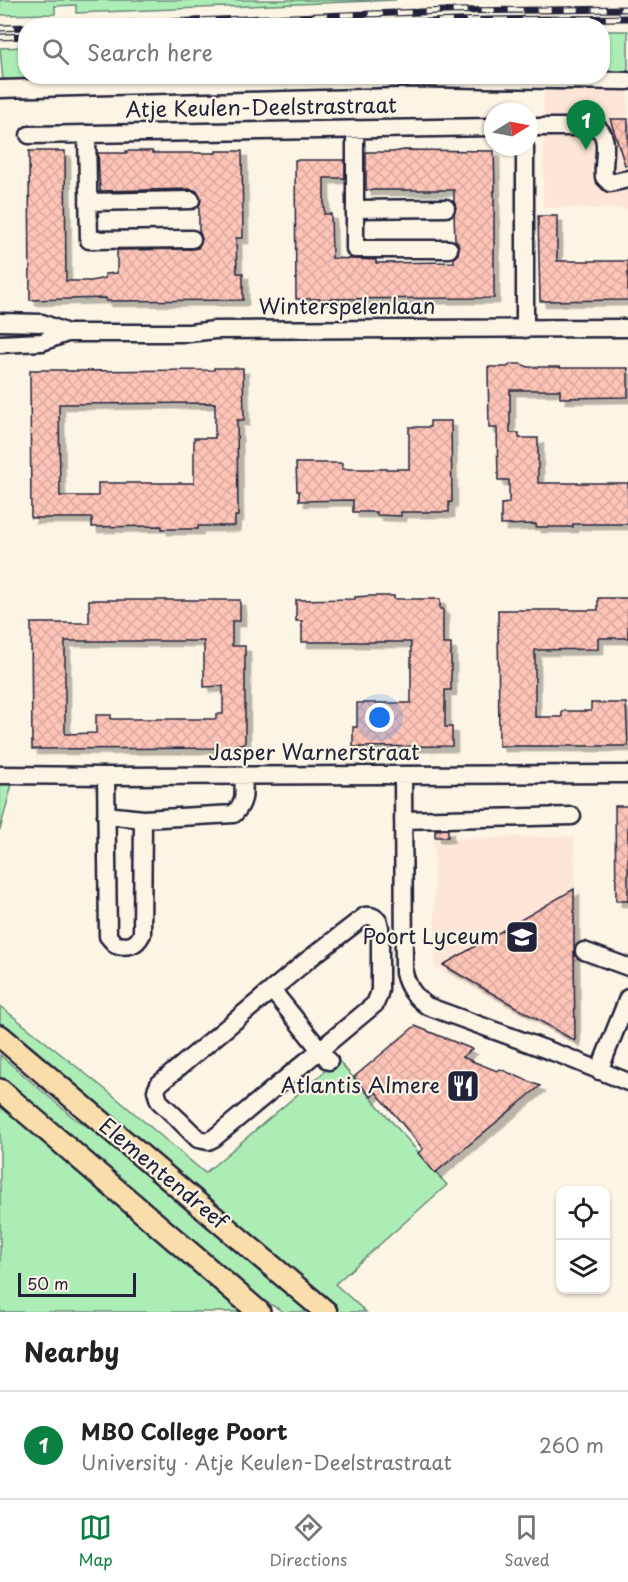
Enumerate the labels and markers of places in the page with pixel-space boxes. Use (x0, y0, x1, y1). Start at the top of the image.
pin: 1 (566, 100, 606, 150)
place label: Poort Lyceum (363, 919, 499, 951)
school or university icon: Poort Lyceum (504, 919, 540, 955)
place label: Atlantis Almere (281, 1068, 440, 1100)
restaurant icon: Atlantis Almere (445, 1068, 481, 1104)

